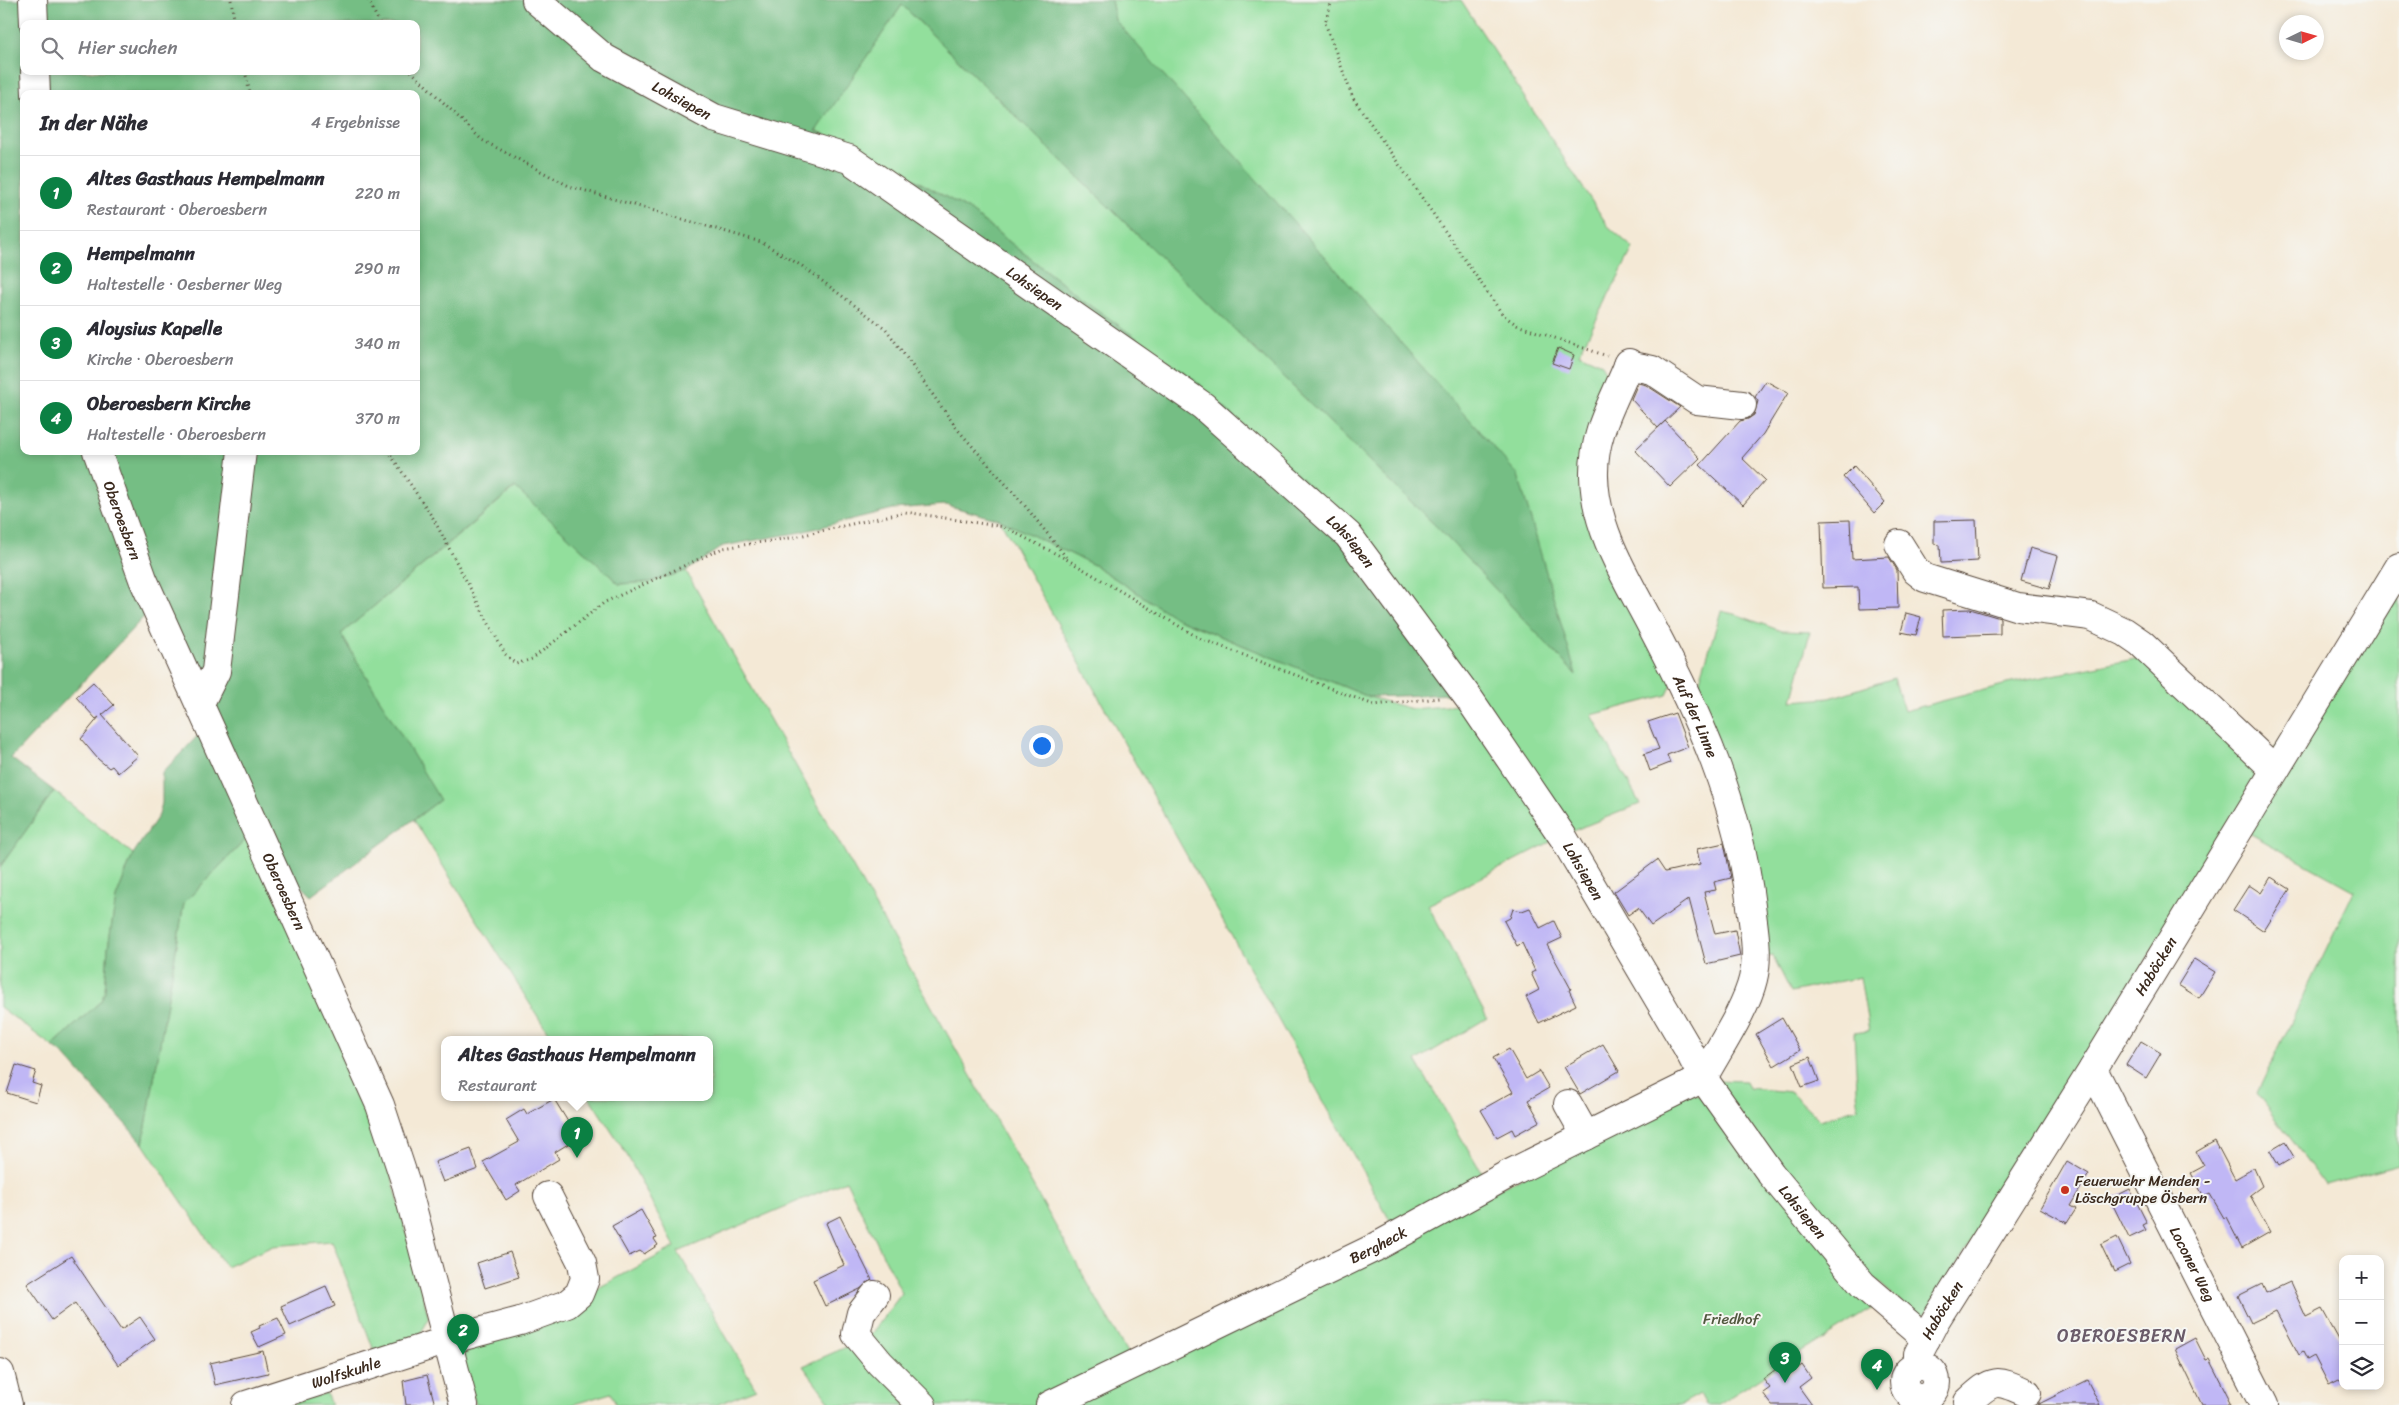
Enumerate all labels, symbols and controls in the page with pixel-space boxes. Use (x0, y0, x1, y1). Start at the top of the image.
north arrow (2279, 15, 2324, 60)
search box (20, 20, 420, 75)
text: Hier suchen (78, 31, 178, 64)
icon: search (38, 34, 66, 62)
street label: Lohsiepen (647, 74, 716, 127)
text: In der Nähe (40, 104, 148, 142)
text: 4 Ergebnisse (311, 108, 400, 137)
text: Altes Gasthaus Hempelmann (87, 162, 325, 195)
text: 1 (53, 179, 59, 208)
text: 220 m (355, 179, 400, 208)
text: Restaurant · Oberoesbern (87, 195, 267, 224)
text: Hempelmann (87, 237, 195, 270)
text: 2 (51, 254, 61, 283)
text: 290 m (354, 254, 400, 283)
street label: Lohsiepen (1001, 259, 1068, 318)
text: Haltestelle · Oesberner Weg (87, 270, 282, 299)
text: Aloysius Kapelle (87, 312, 222, 345)
text: 3 (52, 329, 60, 358)
text: 340 m (355, 329, 400, 358)
text: Kirche · Oberoesbern (87, 345, 234, 374)
text: Oberoesbern Kirche (87, 387, 250, 420)
text: 4 (51, 404, 61, 433)
text: 370 m (356, 404, 400, 433)
text: Haltestelle · Oberoesbern (87, 420, 266, 449)
street label: Oberoesbern (96, 477, 148, 564)
street label: Lohsiepen (1320, 508, 1381, 574)
street label: Auf der Linne (1665, 669, 1725, 762)
your location (1029, 733, 1055, 759)
street label: Lohsiepen (1556, 837, 1611, 906)
street label: Oberoesbern (255, 848, 313, 935)
street label: Haböcken (2128, 932, 2184, 1001)
popup (441, 1036, 713, 1101)
text: Altes Gasthaus Hempelmann (458, 1038, 696, 1071)
text: Restaurant (458, 1071, 537, 1100)
pin: 1 (561, 1117, 593, 1158)
place label: Feuerwehr Menden - Löschgruppe Ösbern (2075, 1168, 2210, 1211)
street label: Lohsiepen (1772, 1179, 1833, 1245)
marker: Feuerwehr Menden - Löschgruppe Ösbern (2059, 1184, 2071, 1196)
street label: Bergheck (1345, 1219, 1412, 1271)
street label: Loconer Weg (2162, 1222, 2223, 1307)
map controls (2339, 1255, 2384, 1390)
button: + (2339, 1255, 2384, 1300)
street label: Haböcken (1914, 1276, 1970, 1345)
button: − (2339, 1300, 2384, 1345)
park label: Friedhof (1703, 1306, 1761, 1332)
pin: 2 (447, 1314, 479, 1355)
district label: OBEROESBERN (2057, 1320, 2187, 1352)
pin: 3 (1769, 1342, 1801, 1383)
button: layers (2339, 1345, 2384, 1390)
pin: 4 (1861, 1349, 1893, 1390)
street label: Wolfskuhle (308, 1350, 384, 1396)

